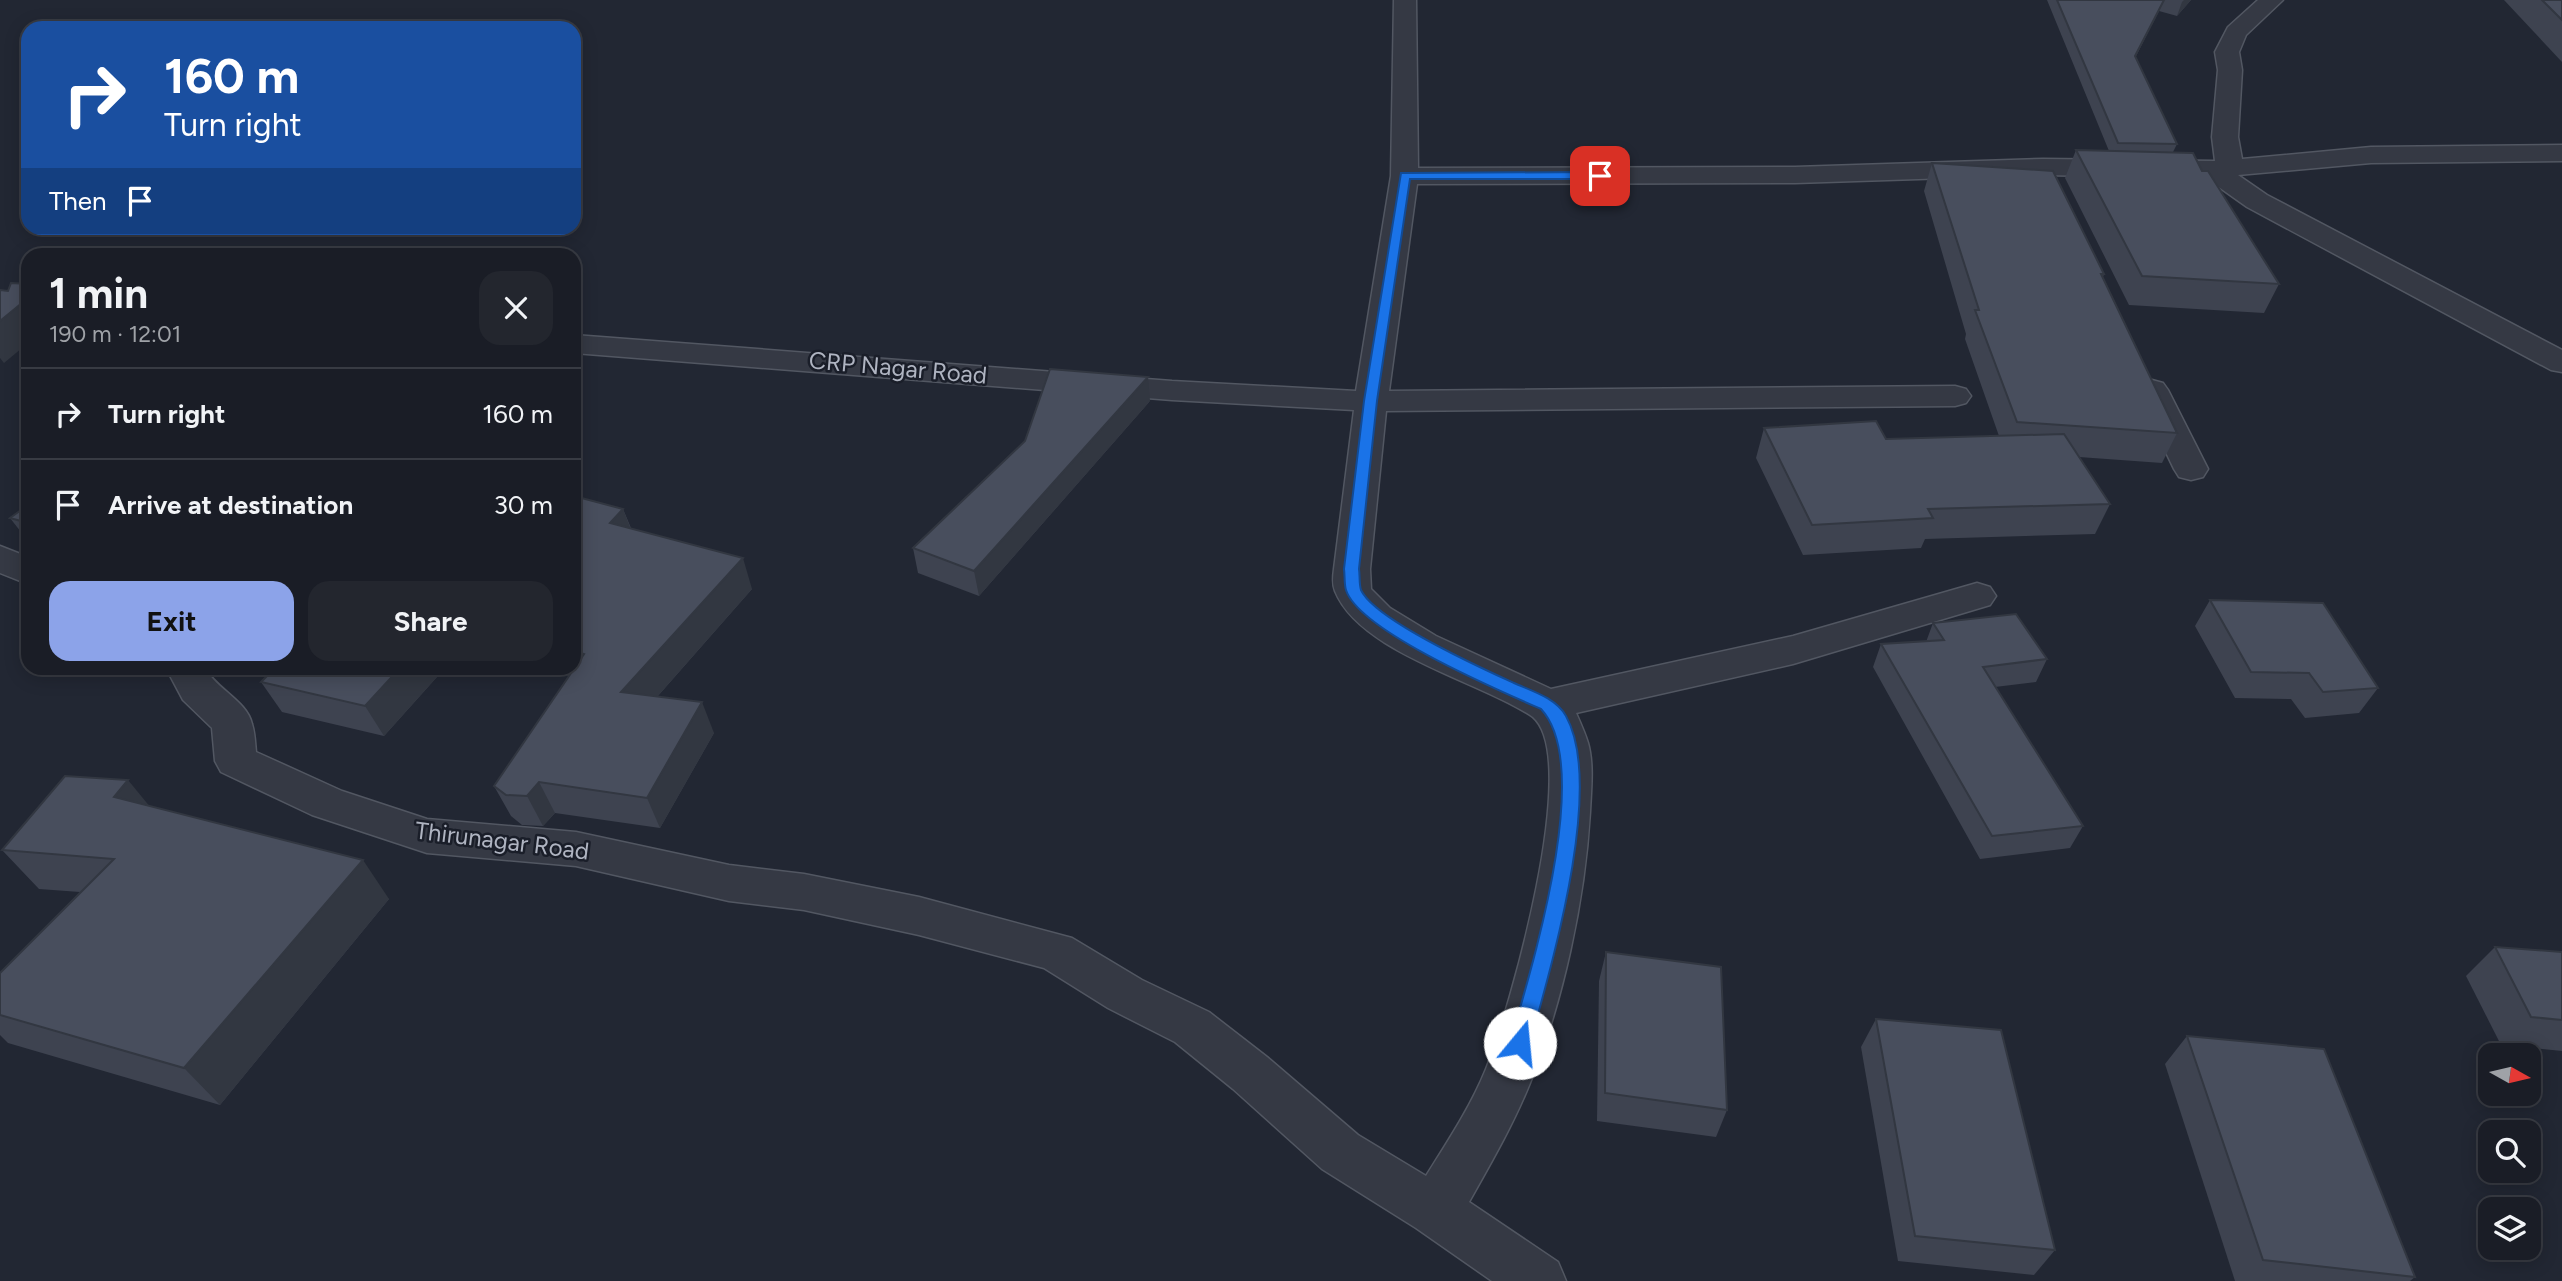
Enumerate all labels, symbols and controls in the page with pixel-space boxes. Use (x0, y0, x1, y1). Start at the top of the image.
text: 160 m (164, 46, 299, 105)
icon: right (49, 49, 140, 140)
text: Turn right (164, 106, 302, 144)
pin (1570, 146, 1630, 206)
icon: arrive (1581, 157, 1619, 195)
icon: arrive (121, 182, 159, 220)
text: Then (49, 185, 107, 217)
text: 1 min (49, 268, 148, 319)
button: close (479, 271, 553, 345)
text: 190 m · 12:01 (49, 320, 181, 348)
street label: CRP Nagar Road (808, 345, 988, 390)
icon: right (49, 395, 87, 433)
text: Turn right (108, 398, 225, 430)
text: 160 m (482, 398, 553, 430)
icon: arrive (49, 486, 87, 524)
text: Arrive at destination (108, 489, 353, 521)
text: 30 m (494, 489, 553, 521)
button: Exit (49, 581, 294, 661)
button: Share (308, 581, 553, 661)
street label: Thirunagar Road (413, 815, 591, 866)
position arrow (1483, 1006, 1557, 1080)
north arrow (2478, 1043, 2541, 1106)
map controls (2478, 1043, 2541, 1260)
button: search (2478, 1120, 2541, 1183)
button: layers (2478, 1197, 2541, 1260)

